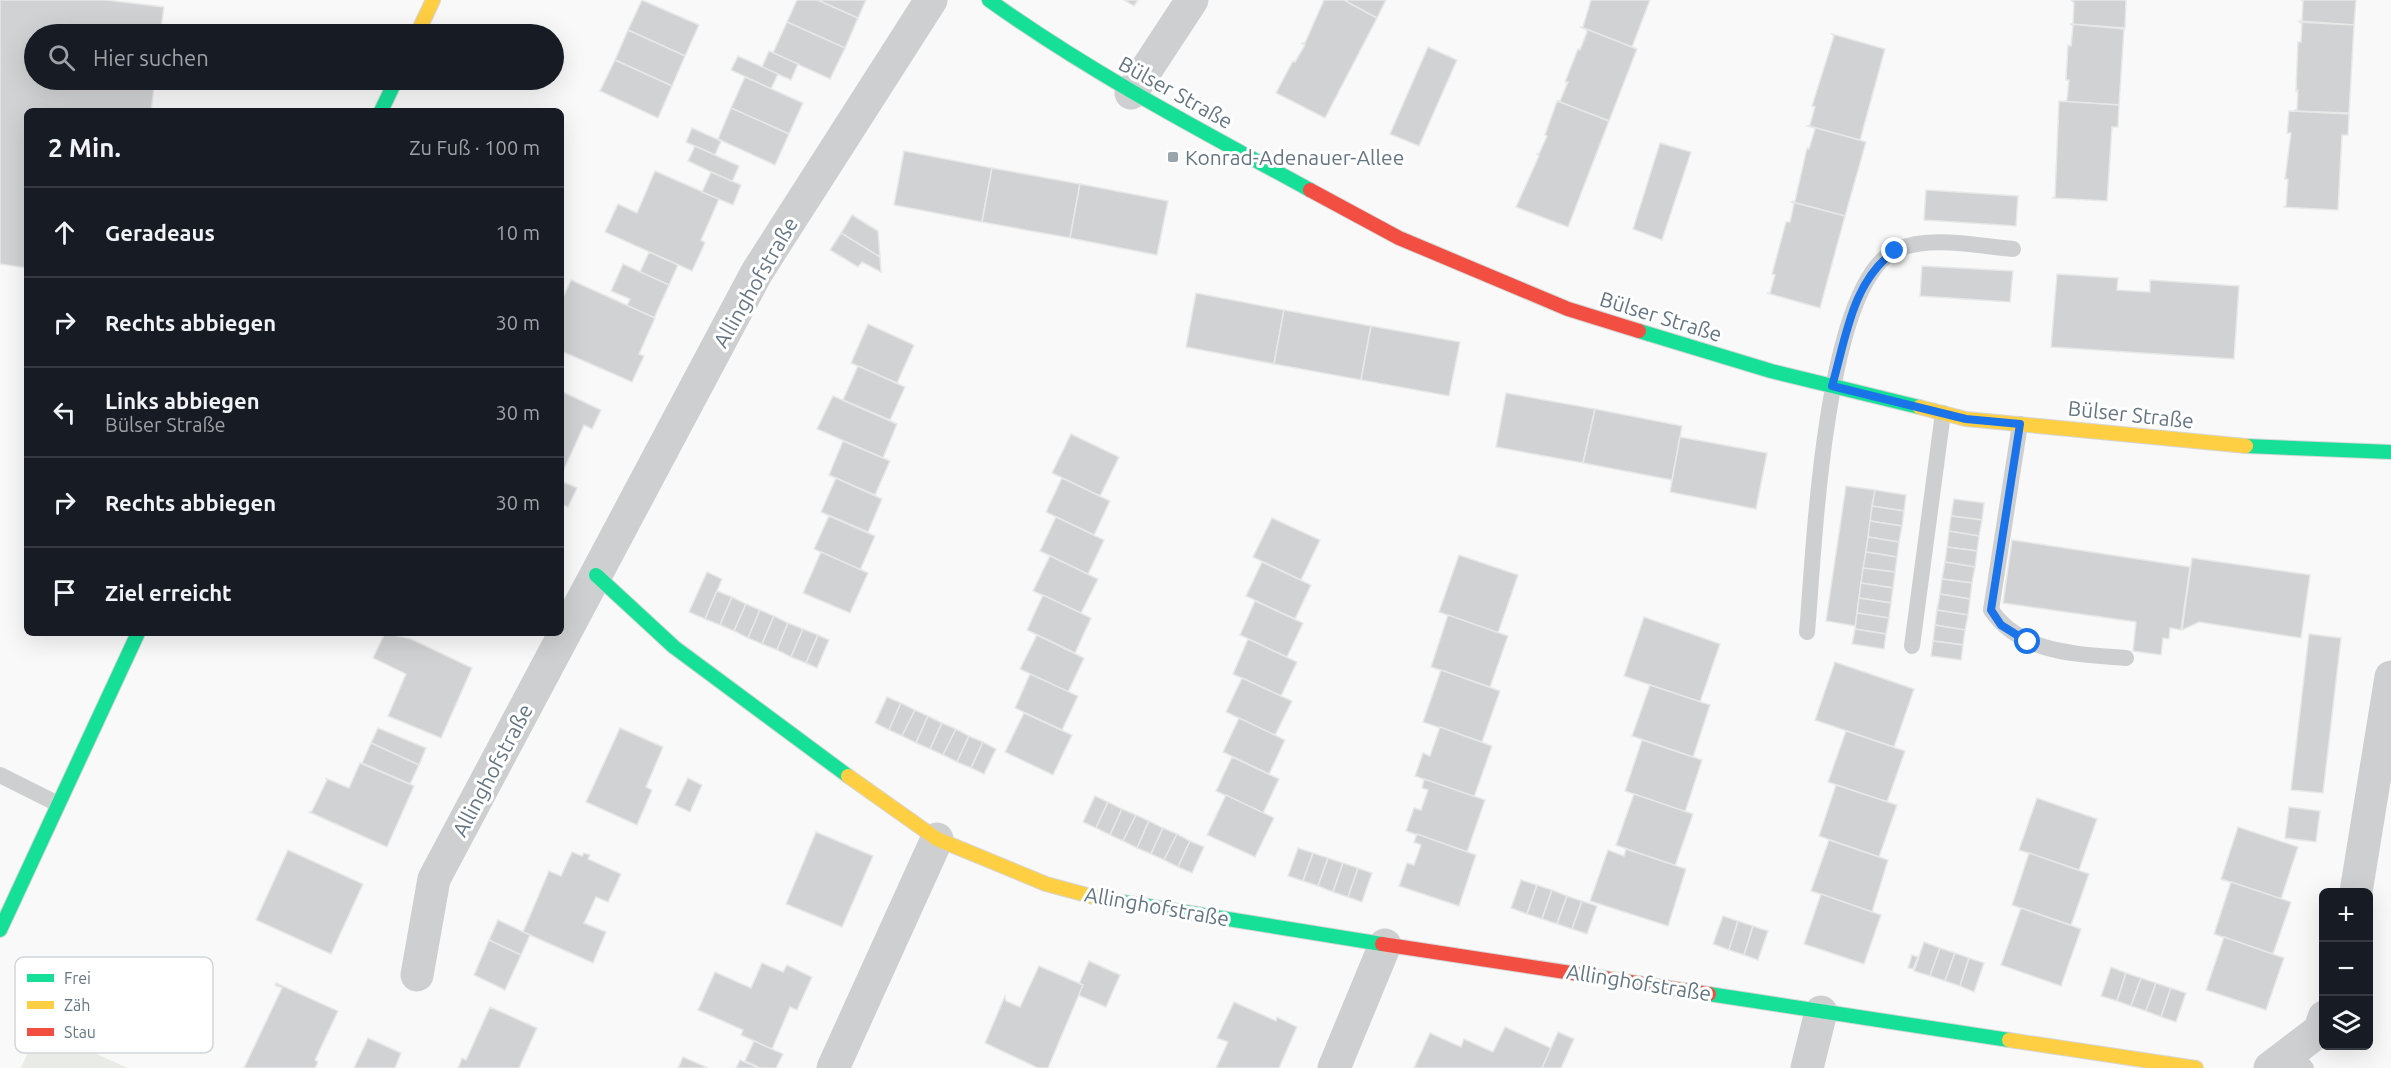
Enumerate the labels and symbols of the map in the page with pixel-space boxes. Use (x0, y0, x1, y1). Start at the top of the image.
street label: Bülser Straße (1115, 51, 1237, 133)
place label: Konrad-Adenauer-Allee (1185, 145, 1404, 169)
marker: Konrad-Adenauer-Allee (1166, 150, 1180, 164)
street label: Allinghofstraße (708, 213, 802, 351)
route end (1881, 237, 1907, 263)
street label: Bülser Straße (1597, 286, 1725, 346)
street label: Bülser Straße (2067, 395, 2195, 433)
route start (2014, 628, 2040, 654)
street label: Allinghofstraße (447, 700, 537, 840)
street label: Allinghofstraße (1083, 881, 1231, 931)
legend (15, 957, 213, 1053)
street label: Allinghofstraße (1565, 959, 1713, 1005)
text: Frei (64, 969, 91, 987)
text: Zäh (64, 996, 90, 1014)
text: Stau (64, 1023, 96, 1041)

